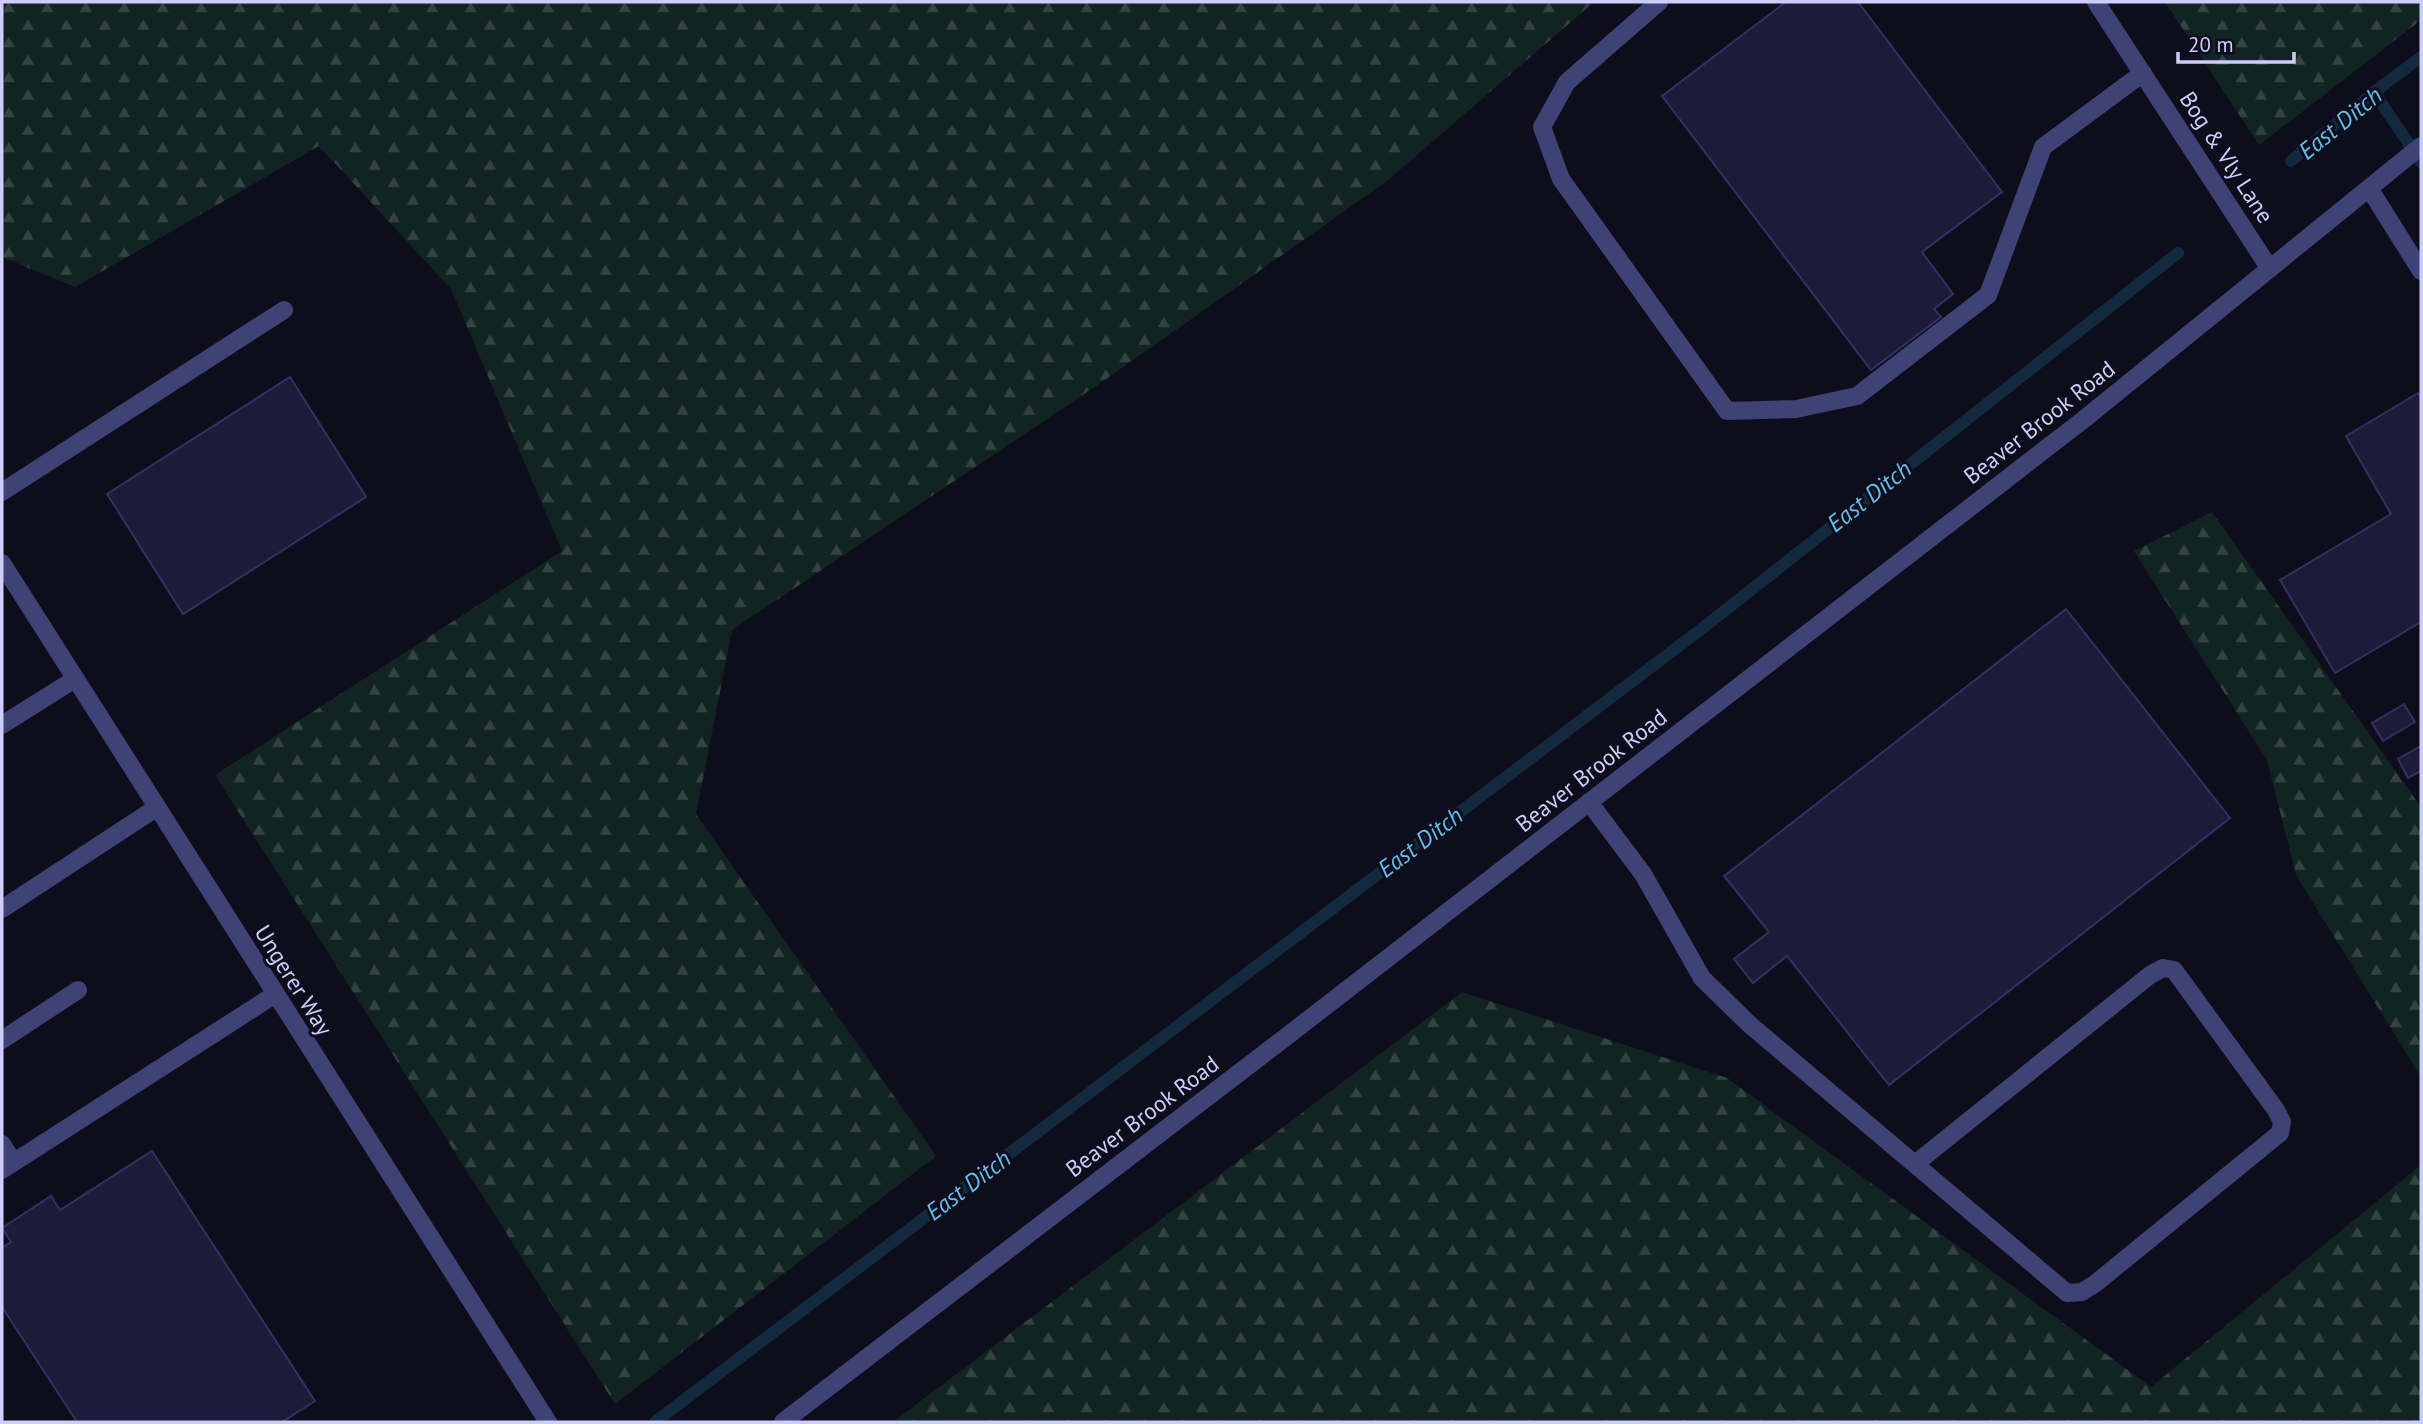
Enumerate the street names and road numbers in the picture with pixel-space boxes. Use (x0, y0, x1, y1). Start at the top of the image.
street label: Bog & Vly Lane (2174, 86, 2280, 228)
street label: Beaver Brook Road (1958, 354, 2120, 490)
street label: Beaver Brook Road (1510, 702, 1672, 838)
street label: Ungerer Way (249, 919, 340, 1041)
street label: Beaver Brook Road (1060, 1049, 1224, 1183)

